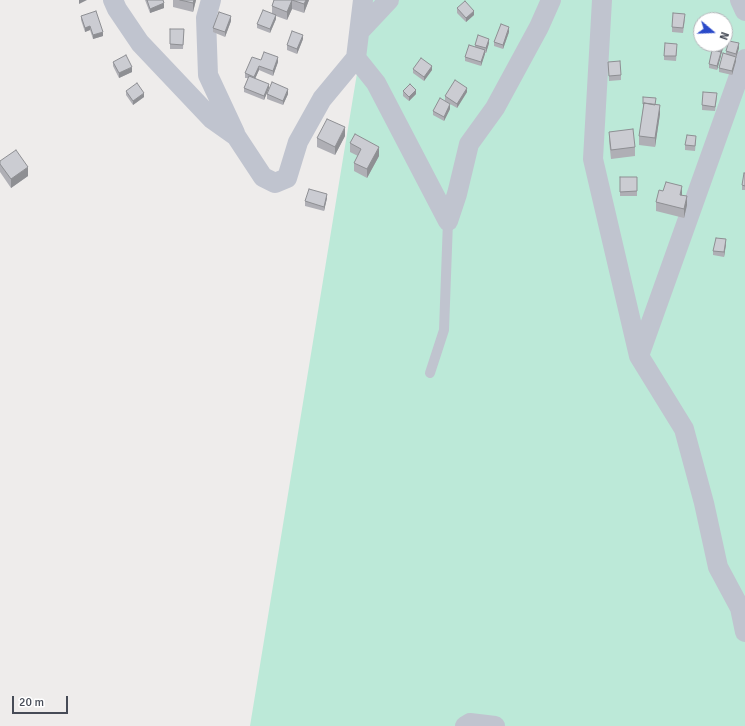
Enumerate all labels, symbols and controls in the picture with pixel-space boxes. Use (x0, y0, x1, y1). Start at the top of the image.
north arrow (693, 12, 733, 52)
text: N (716, 30, 731, 41)
scale bar (14, 688, 70, 714)
text: 20 m (19, 695, 44, 710)

